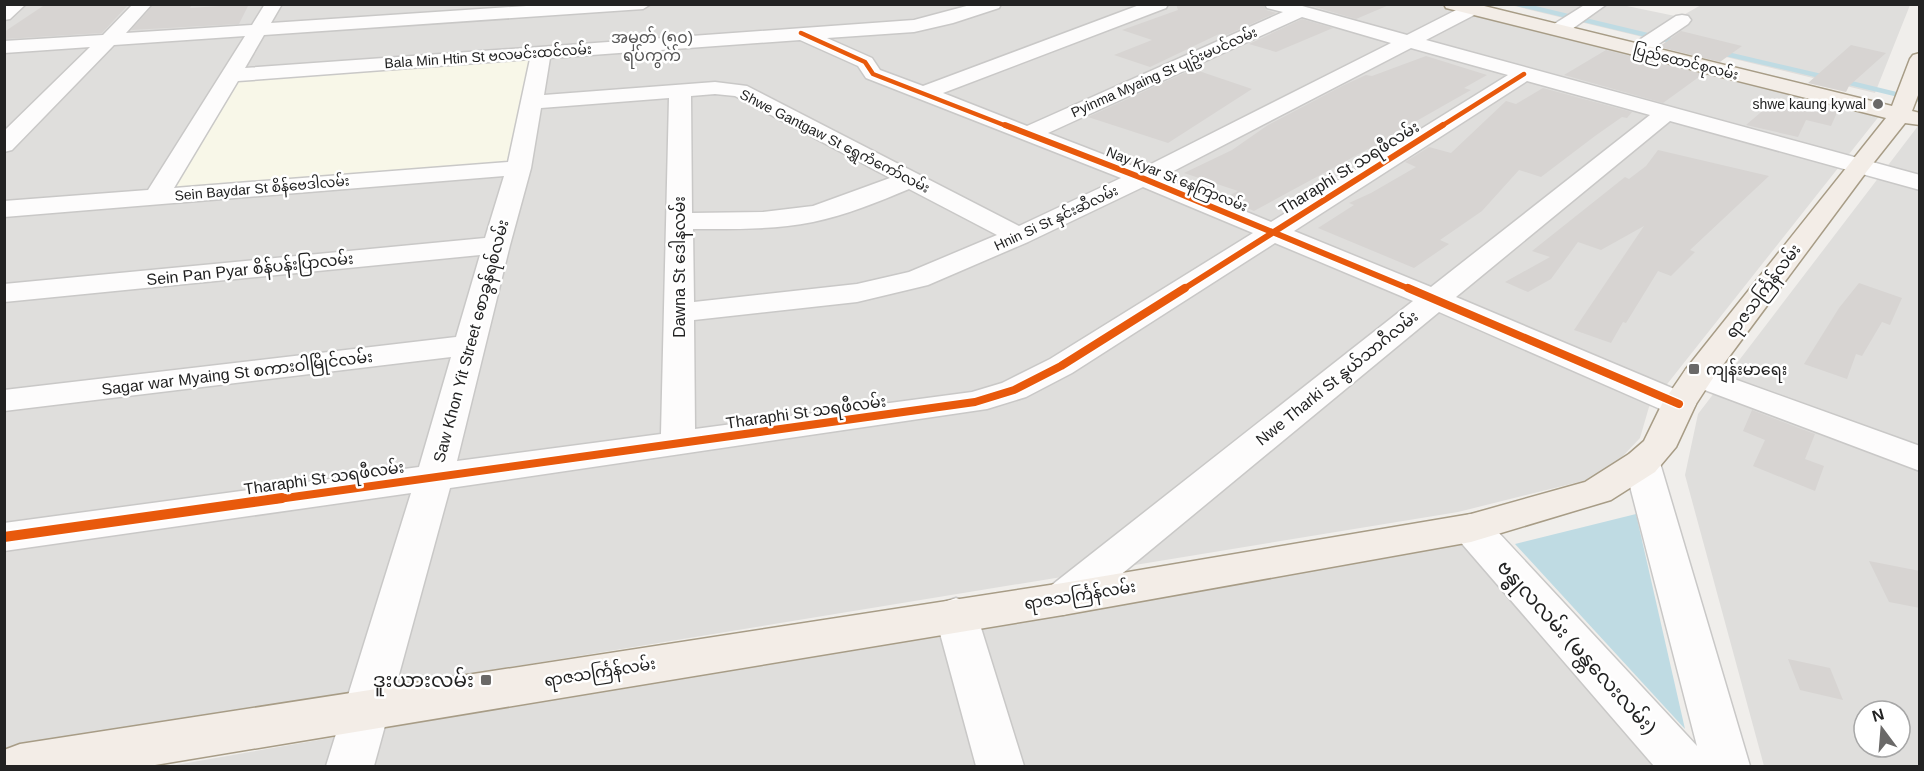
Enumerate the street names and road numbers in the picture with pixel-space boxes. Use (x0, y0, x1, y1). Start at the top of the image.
street label: Pyinma Myaing St ပျဥ်းမပင်လမ်း (1068, 22, 1261, 124)
street label: Bala Min Htin St ဗလမင်းထင်လမ်း (384, 39, 592, 71)
street label: ပြည်ထောင်စုလမ်း (1631, 39, 1741, 87)
street label: Shwe Gantgaw St ရွှေကံကော်လမ်း (736, 84, 933, 200)
street label: Tharaphi St သရဖီလမ်း (1274, 115, 1425, 222)
street label: Nay Kyar St နေကြာလမ်း (1103, 142, 1251, 218)
street label: Sein Baydar St စိန်ဗေဒါလမ်း (174, 170, 351, 208)
street label: Hnin Si St နှင်းဆီလမ်း (991, 180, 1122, 257)
street label: Dawna St ဒေါနလမ်း (668, 196, 693, 338)
street label: Saw Khon Yit Street စောခွန်ရစ်လမ်း (427, 217, 516, 466)
street label: ရာဇသင်္ကြန်လမ်း (1720, 239, 1808, 344)
street label: Sein Pan Pyar စိန်ပန်းပြာလမ်း (145, 247, 355, 293)
street label: Nwe Tharki St နွယ်သာဂီလမ်း (1251, 305, 1424, 452)
street label: Sagar war Myaing St စကားဝါမြိုင်လမ်း (100, 345, 374, 403)
street label: Tharaphi St သရဖီလမ်း (724, 389, 888, 437)
street label: Tharaphi St သရဖီလမ်း (242, 455, 406, 503)
street label: ဗန္ဓုလလမ်း (မန္တလေးလမ်း) (1489, 553, 1663, 742)
street label: ရာဇသင်္ကြန်လမ်း (1023, 575, 1138, 617)
street label: ရာဇသင်္ကြန်လမ်း (543, 652, 658, 694)

